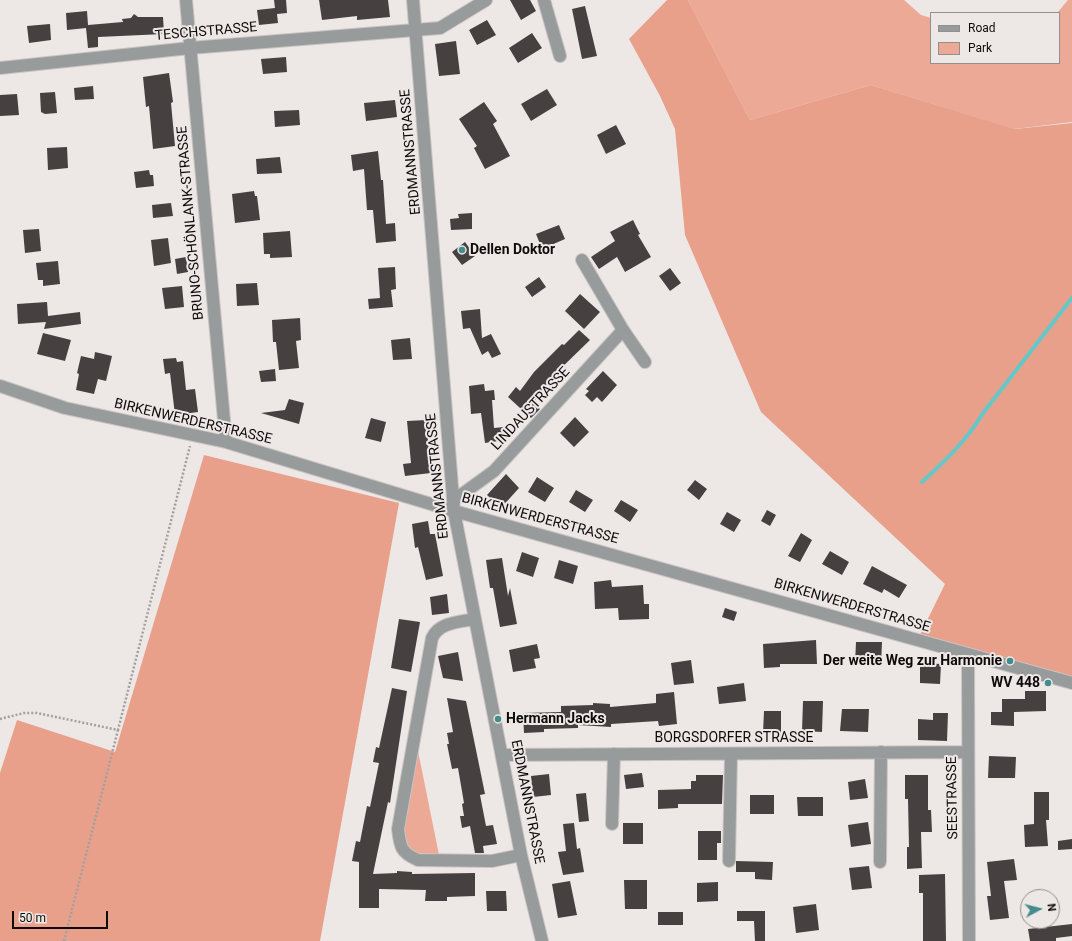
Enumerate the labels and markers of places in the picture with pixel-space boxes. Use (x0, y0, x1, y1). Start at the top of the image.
place label: Dellen Doktor (470, 242, 555, 258)
marker: Dellen Doktor (457, 245, 467, 255)
place label: Der weite Weg zur Harmonie (823, 653, 1002, 669)
marker: Der weite Weg zur Harmonie (1005, 656, 1015, 666)
place label: WV 448 (991, 675, 1040, 691)
marker: WV 448 (1043, 678, 1053, 688)
place label: Hermann Jacks (506, 711, 605, 727)
marker: Hermann Jacks (493, 714, 503, 724)

